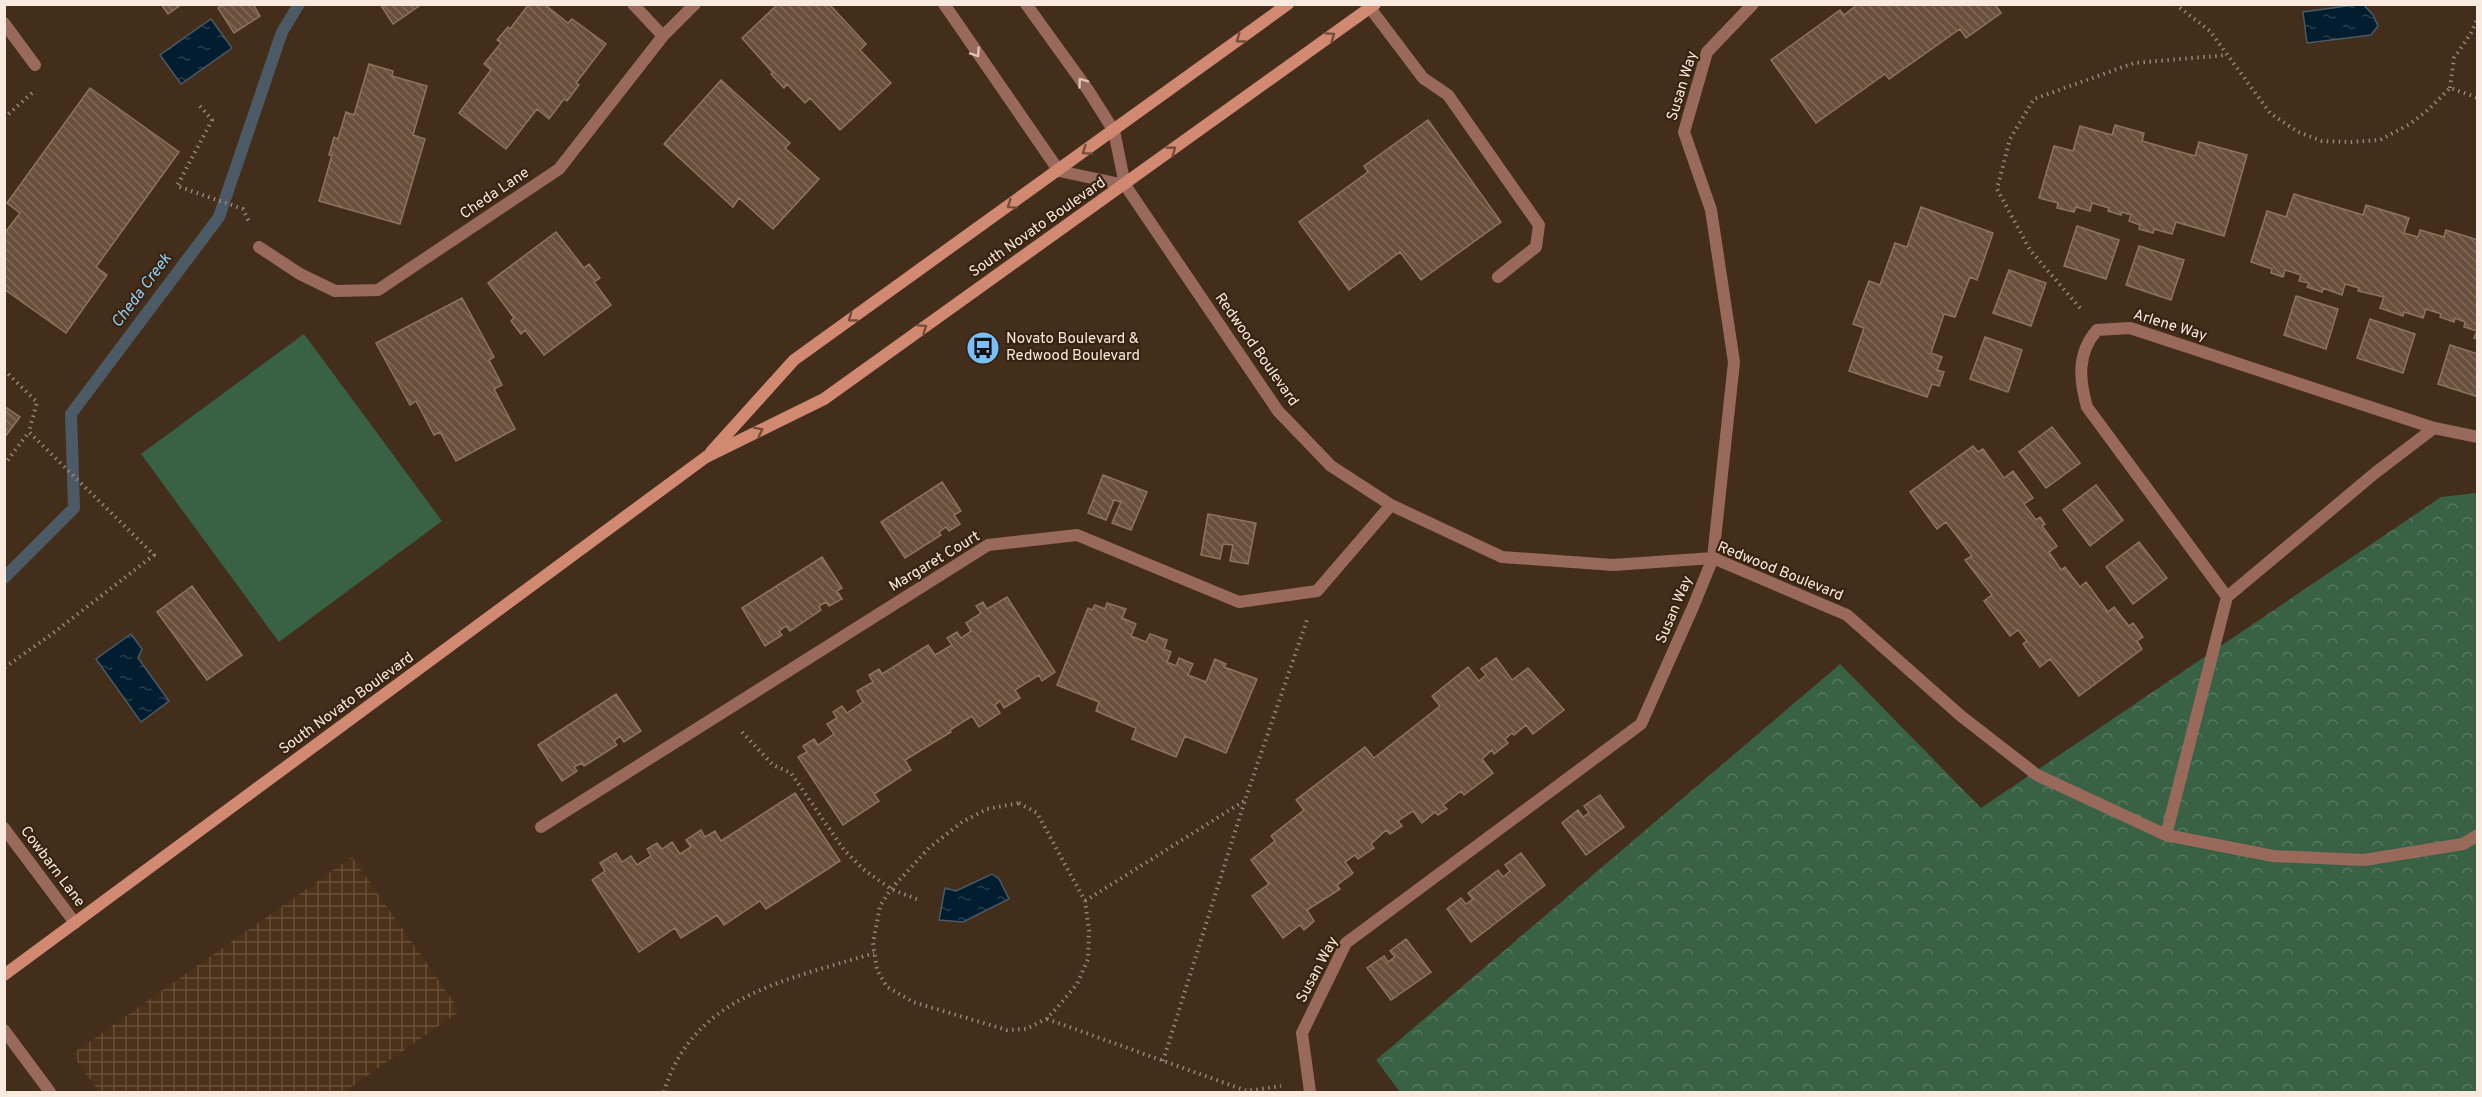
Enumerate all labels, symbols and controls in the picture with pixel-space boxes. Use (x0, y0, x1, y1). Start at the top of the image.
one-way arrow (1236, 32, 1247, 43)
one-way arrow (1324, 32, 1335, 43)
one-way arrow (969, 47, 980, 58)
street label: Susan Way (1663, 49, 1703, 123)
one-way arrow (1078, 78, 1089, 89)
one-way arrow (1082, 144, 1093, 155)
one-way arrow (1165, 146, 1176, 157)
street label: Cheda Lane (457, 164, 533, 224)
street label: South Novato Boulevard (966, 174, 1110, 282)
one-way arrow (1006, 198, 1017, 209)
water label: Cheda Creek (108, 249, 177, 332)
street label: Redwood Boulevard (1210, 290, 1302, 410)
street label: Arlene Way (2131, 306, 2209, 346)
one-way arrow (848, 311, 859, 322)
one-way arrow (917, 324, 928, 335)
bus stop icon: Novato Boulevard & Redwood Boulevard (965, 330, 1001, 366)
place label: Novato Boulevard & Redwood Boulevard (1006, 330, 1140, 366)
one-way arrow (752, 427, 763, 439)
street label: Margaret Court (886, 527, 984, 597)
street label: Redwood Boulevard (1714, 538, 1846, 606)
street label: Susan Way (1652, 573, 1698, 647)
street label: South Novato Boulevard (276, 649, 418, 759)
street label: Cowbarn Lane (15, 823, 89, 911)
street label: Susan Way (1293, 934, 1343, 1006)

